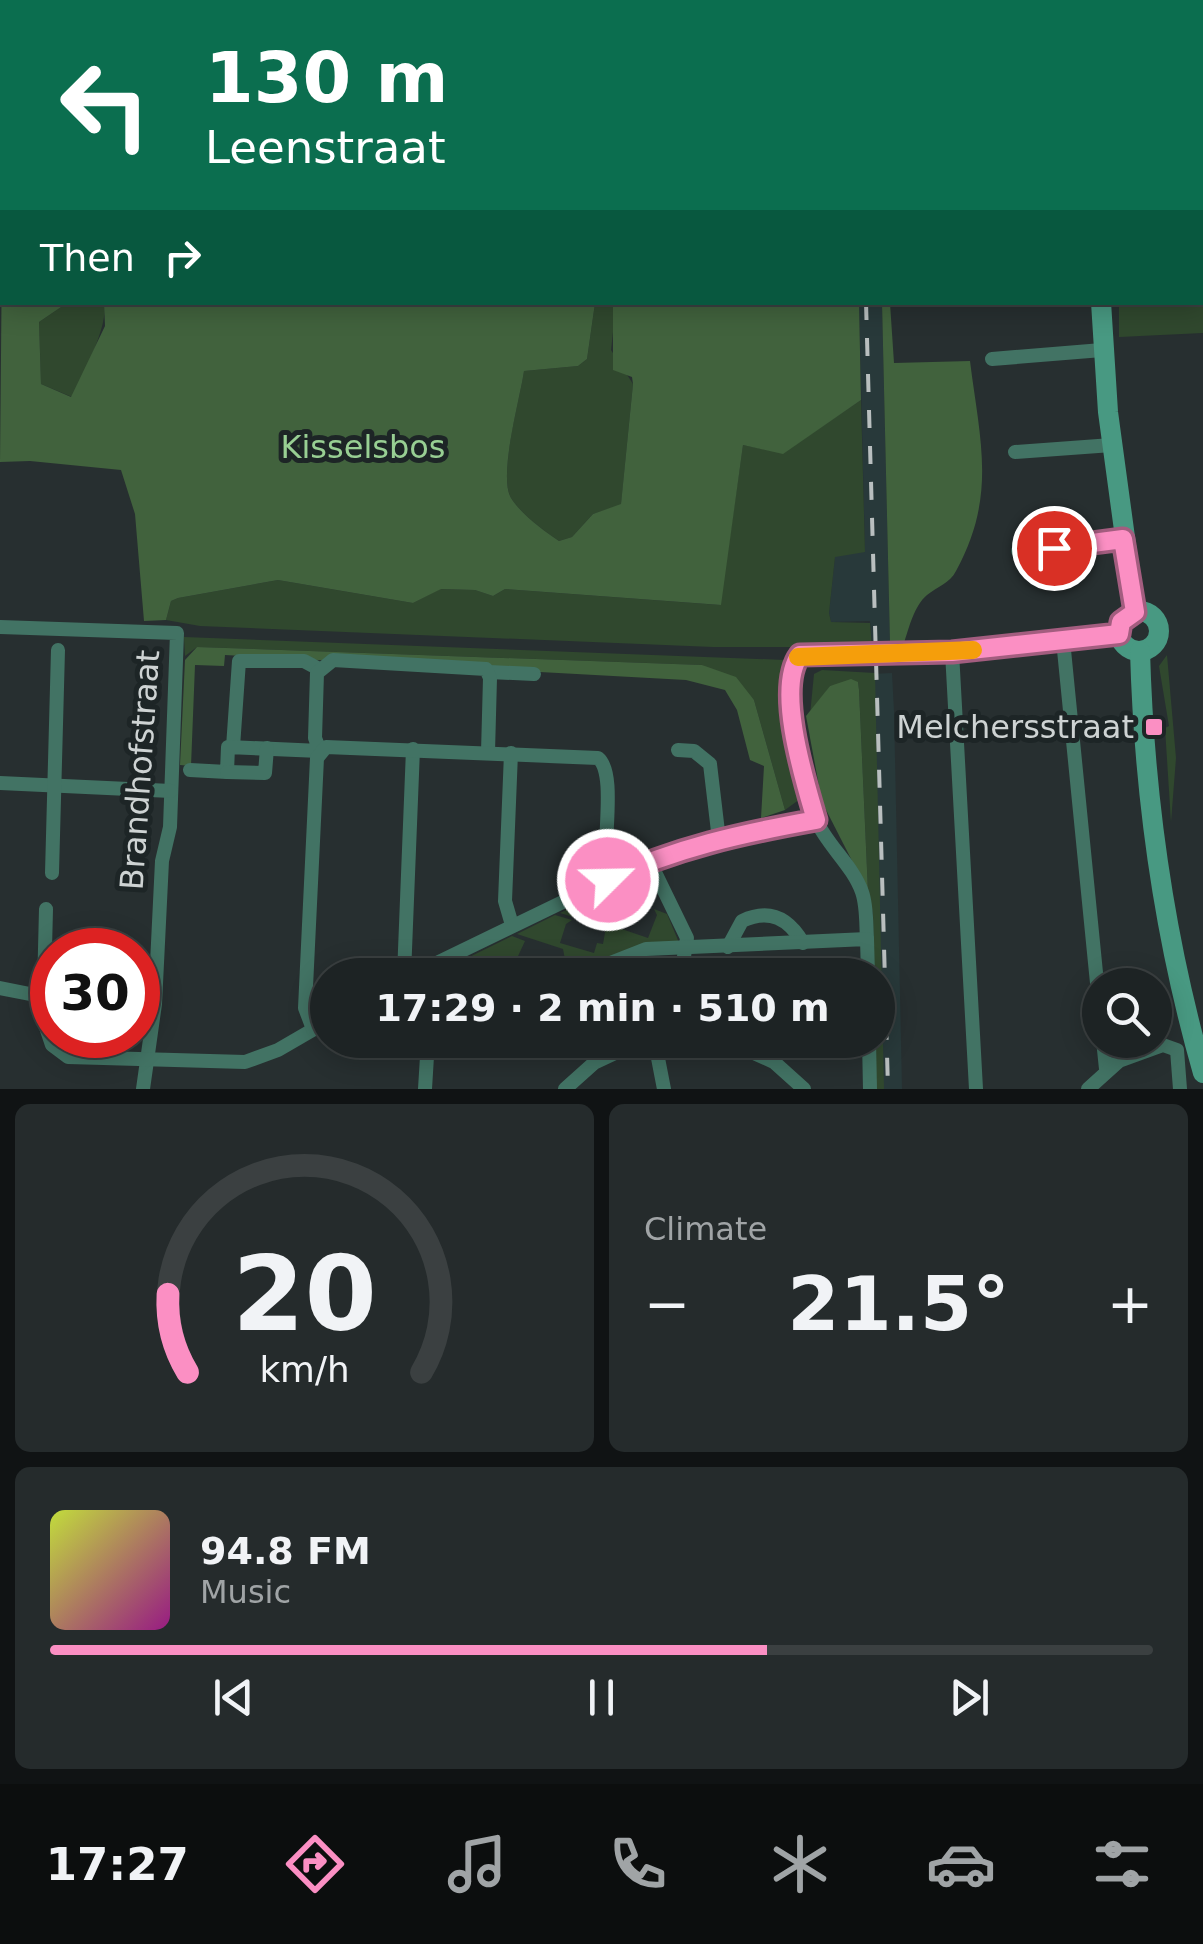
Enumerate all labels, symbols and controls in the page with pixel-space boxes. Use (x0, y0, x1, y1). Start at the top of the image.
text: 130 m (205, 37, 448, 119)
icon: left (40, 40, 170, 170)
text: Leenstraat (205, 121, 446, 174)
icon: right (155, 230, 210, 285)
text: Then (40, 236, 135, 280)
park label: Kisselsbos (280, 428, 446, 466)
pin (1012, 506, 1097, 591)
icon: arrive (1027, 521, 1082, 576)
street label: Brandhofstraat (113, 649, 167, 891)
place label: Melchersstraat (896, 708, 1134, 746)
marker: Melchersstraat (1143, 716, 1165, 738)
position arrow (556, 828, 660, 932)
speed limit sign: 30 (30, 928, 160, 1058)
map controls (1082, 968, 1172, 1058)
button: search (1082, 968, 1172, 1058)
text: 17:29 · 2 min · 510 m (375, 986, 830, 1030)
text: Climate (644, 1210, 767, 1248)
text: 20 (232, 1233, 377, 1355)
text: 21.5° (787, 1260, 1010, 1348)
text: − (644, 1272, 690, 1336)
text: + (1107, 1272, 1153, 1336)
text: km/h (259, 1349, 350, 1390)
text: 94.8 FM (200, 1529, 371, 1573)
text: Music (200, 1573, 291, 1611)
icon: previous (206, 1670, 261, 1725)
icon: pause (574, 1670, 629, 1725)
icon: next (942, 1670, 997, 1725)
icon: directions (280, 1829, 350, 1899)
icon: music (442, 1829, 512, 1899)
icon: phone (603, 1829, 673, 1899)
icon: climate (765, 1829, 835, 1899)
icon: car (926, 1829, 996, 1899)
icon: filters (1087, 1829, 1157, 1899)
text: 17:27 (46, 1838, 189, 1891)

